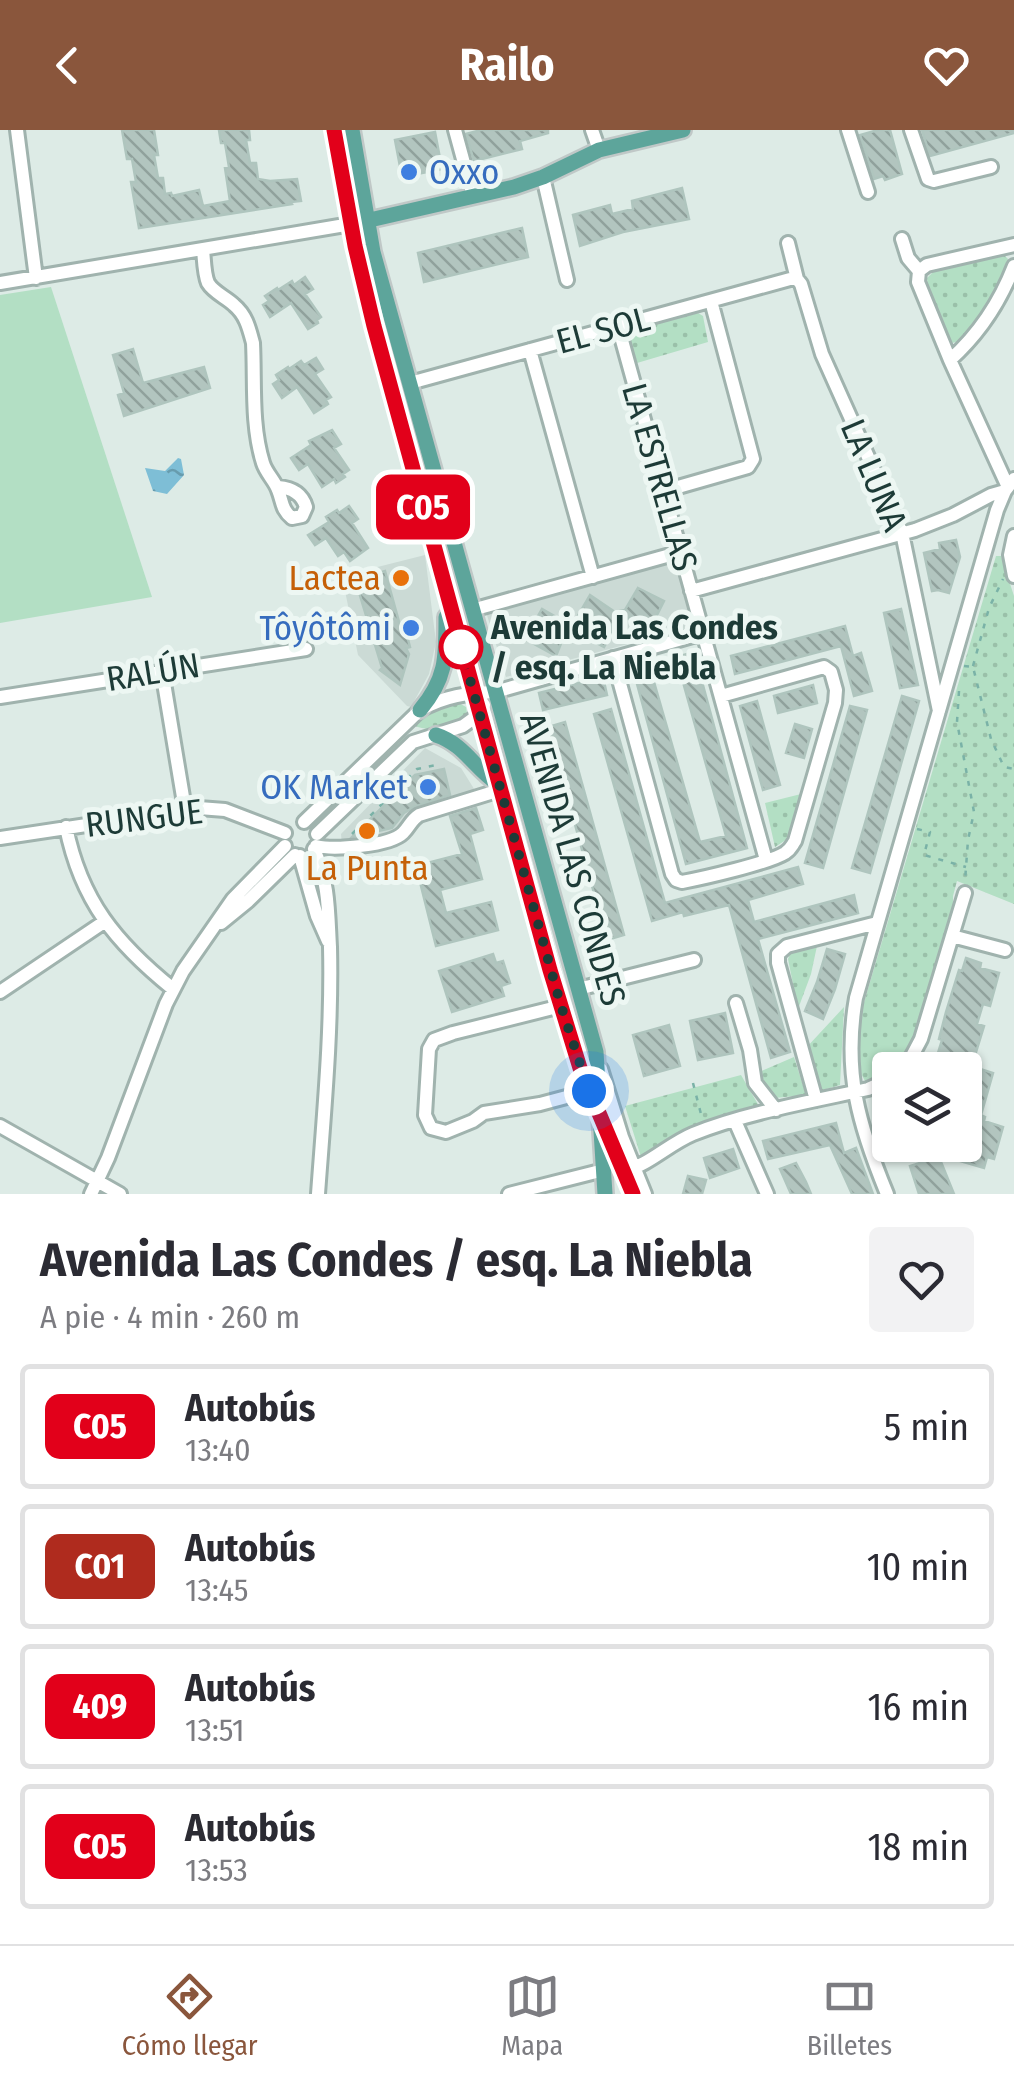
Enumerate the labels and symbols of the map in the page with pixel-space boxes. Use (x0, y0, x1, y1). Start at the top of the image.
place label: Oxxo (429, 151, 499, 193)
marker: Oxxo (398, 161, 420, 183)
street label: EL SOL (552, 297, 655, 363)
street label: LA ESTRELLAS (613, 378, 707, 576)
street label: LA LUNA (832, 413, 916, 538)
line badge: C05 (366, 474, 480, 540)
place label: Lactea (289, 557, 381, 599)
marker: Lactea (390, 567, 412, 589)
place label: Avenida Las Condes / esq. La Niebla (490, 606, 778, 688)
place label: Tôyôtômi (260, 607, 391, 649)
marker: Tôyôtômi (400, 617, 422, 639)
marker: Avenida Las Condes / esq. La Niebla (440, 626, 482, 668)
street label: RALÚN (103, 644, 203, 700)
street label: AVENIDA LAS CONDES (511, 708, 635, 1010)
place label: OK Market (260, 766, 409, 808)
marker: OK Market (417, 776, 439, 798)
street label: RUNGUE (83, 790, 205, 846)
marker: La Punta (356, 820, 378, 842)
place label: La Punta (305, 847, 429, 889)
your location (564, 1066, 614, 1116)

